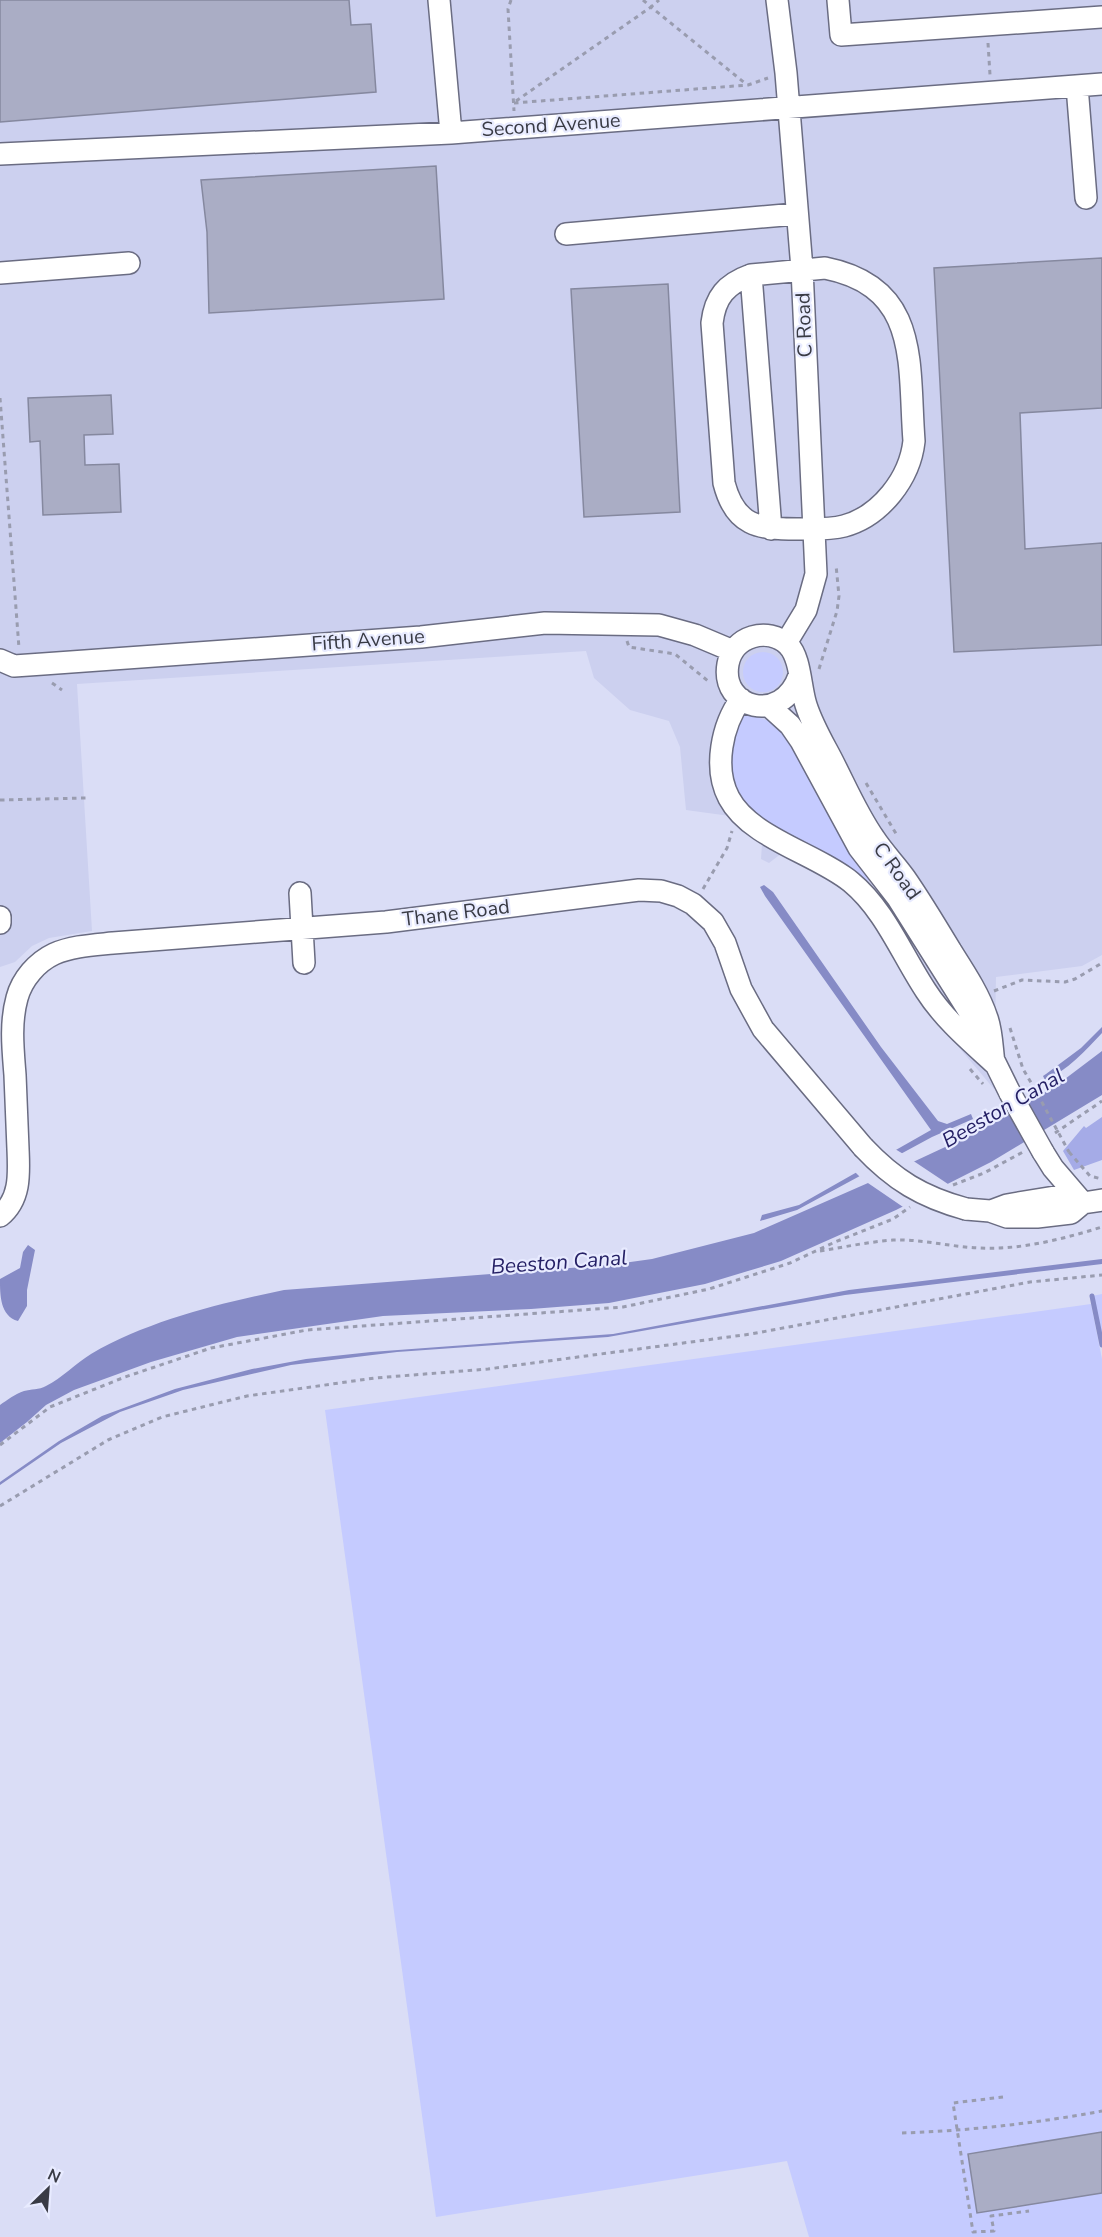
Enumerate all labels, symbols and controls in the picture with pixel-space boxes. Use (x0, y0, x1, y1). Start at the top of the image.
street label: Second Avenue (481, 107, 621, 143)
street label: C Road (789, 292, 819, 358)
street label: Fifth Avenue (311, 623, 425, 657)
street label: C Road (867, 837, 927, 905)
street label: Thane Road (401, 893, 511, 933)
water label: Beeston Canal (937, 1062, 1069, 1154)
water label: Beeston Canal (490, 1243, 628, 1281)
north arrow (18, 2159, 78, 2219)
text: N (44, 2164, 64, 2189)

